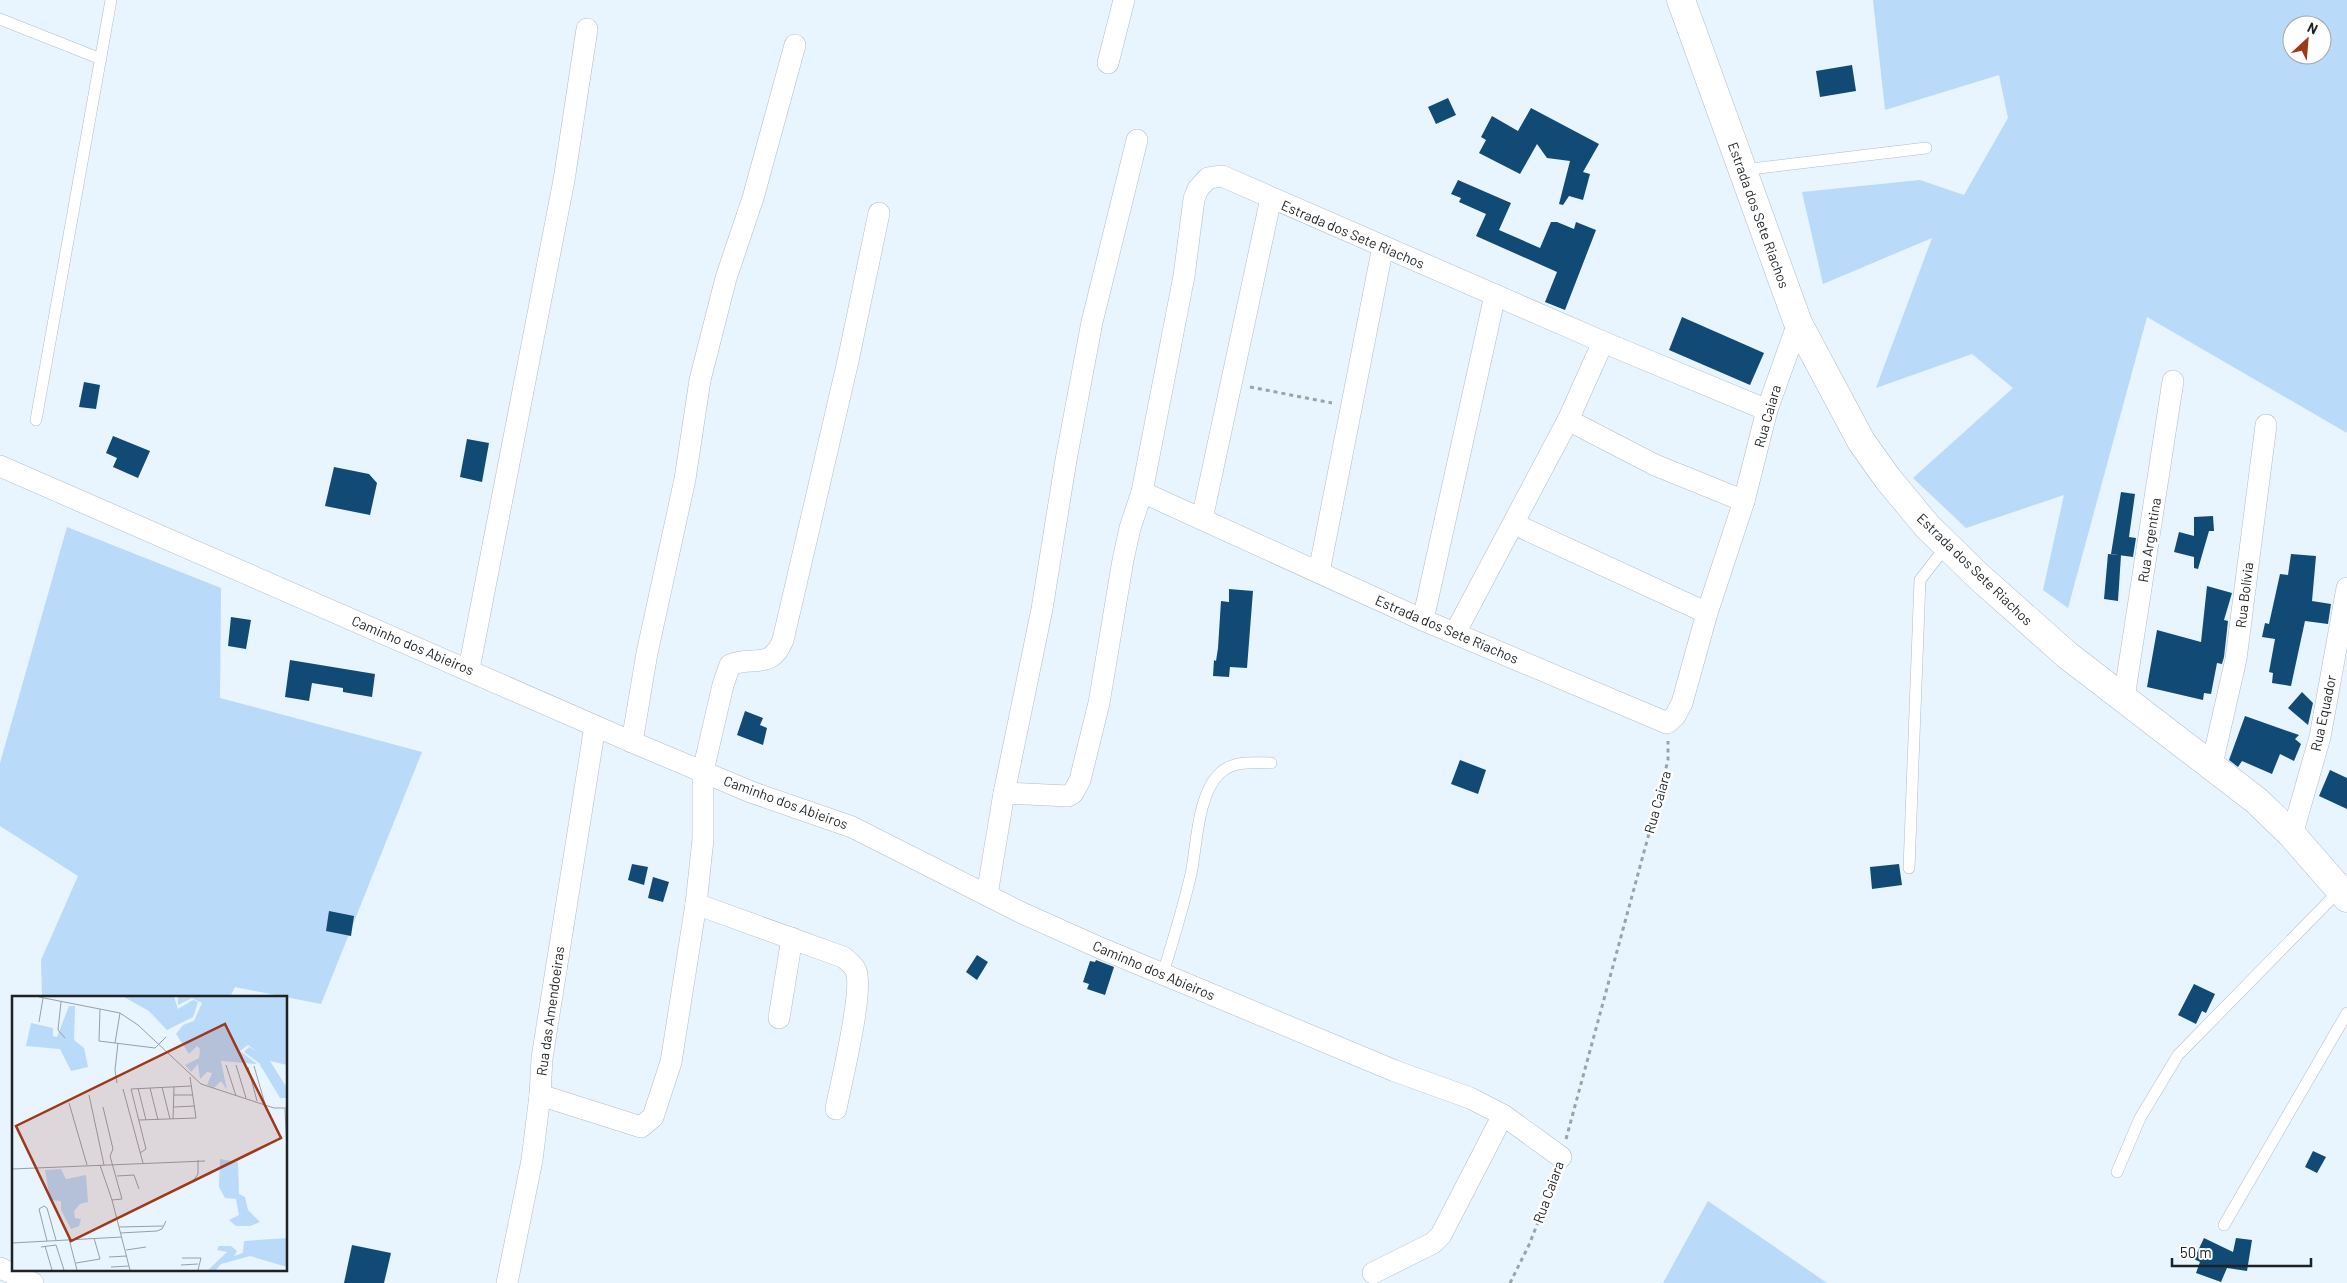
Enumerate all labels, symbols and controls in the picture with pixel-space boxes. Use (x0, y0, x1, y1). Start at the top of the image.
north arrow (2282, 15, 2332, 65)
text: N (2305, 18, 2321, 38)
street label: Estrada dos Sete Riachos (1725, 140, 1793, 290)
street label: Estrada dos Sete Riachos (1279, 196, 1427, 272)
street label: Rua Caiara (1750, 383, 1784, 449)
street label: Rua Argentina (2134, 497, 2164, 583)
street label: Estrada dos Sete Riachos (1914, 509, 2036, 629)
street label: Rua Bolívia (2232, 561, 2256, 629)
street label: Estrada dos Sete Riachos (1373, 591, 1521, 667)
street label: Caminho dos Abieiros (349, 612, 477, 679)
street label: Rua Equador (2307, 673, 2339, 753)
street label: Rua Caiara (1640, 769, 1674, 835)
street label: Caminho dos Abieiros (722, 772, 851, 832)
street label: Caminho dos Abieiros (1090, 937, 1218, 1004)
street label: Rua das Amendoeiras (533, 945, 568, 1077)
inset map (12, 996, 288, 1270)
street label: Rua Caiara (1529, 1159, 1567, 1225)
scale bar (2172, 1236, 2311, 1268)
text: 50 m (2180, 1243, 2212, 1261)

